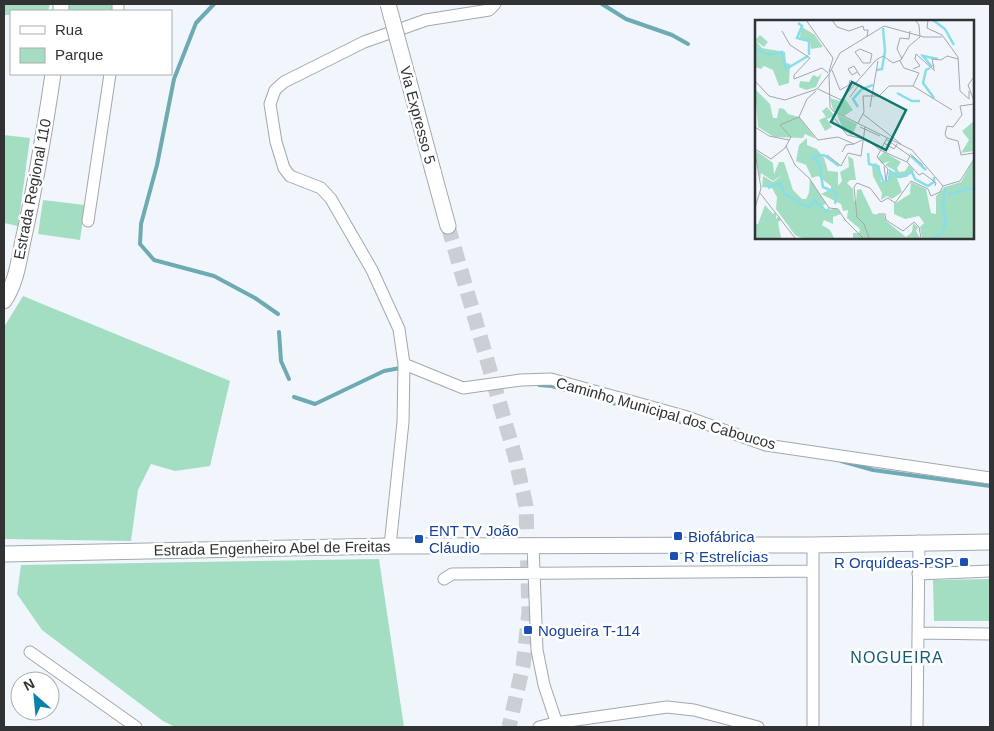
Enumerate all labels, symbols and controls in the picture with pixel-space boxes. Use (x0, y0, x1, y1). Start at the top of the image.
legend (10, 10, 172, 75)
inset map (755, 20, 974, 239)
text: Rua (55, 21, 83, 38)
text: Parque (55, 46, 103, 63)
street label: Via Expresso 5 (397, 64, 439, 166)
street label: Estrada Regional 110 (10, 117, 54, 261)
street label: Caminho Municipal dos Caboucos (554, 373, 778, 453)
place label: ENT TV João Cláudio (429, 522, 519, 556)
place label: Biofábrica (688, 528, 755, 545)
marker: Biofábrica (672, 530, 684, 542)
marker: ENT TV João Cláudio (413, 533, 425, 545)
street label: Estrada Engenheiro Abel de Freitas (153, 537, 391, 559)
place label: R Estrelícias (684, 548, 768, 565)
marker: R Estrelícias (668, 550, 680, 562)
place label: R Orquídeas-PSP (834, 554, 954, 571)
marker: R Orquídeas-PSP (958, 556, 970, 568)
place label: Nogueira T-114 (538, 622, 640, 639)
marker: Nogueira T-114 (522, 624, 534, 636)
district label: NOGUEIRA (850, 649, 944, 666)
north arrow (10, 671, 60, 721)
text: N (21, 675, 37, 694)

